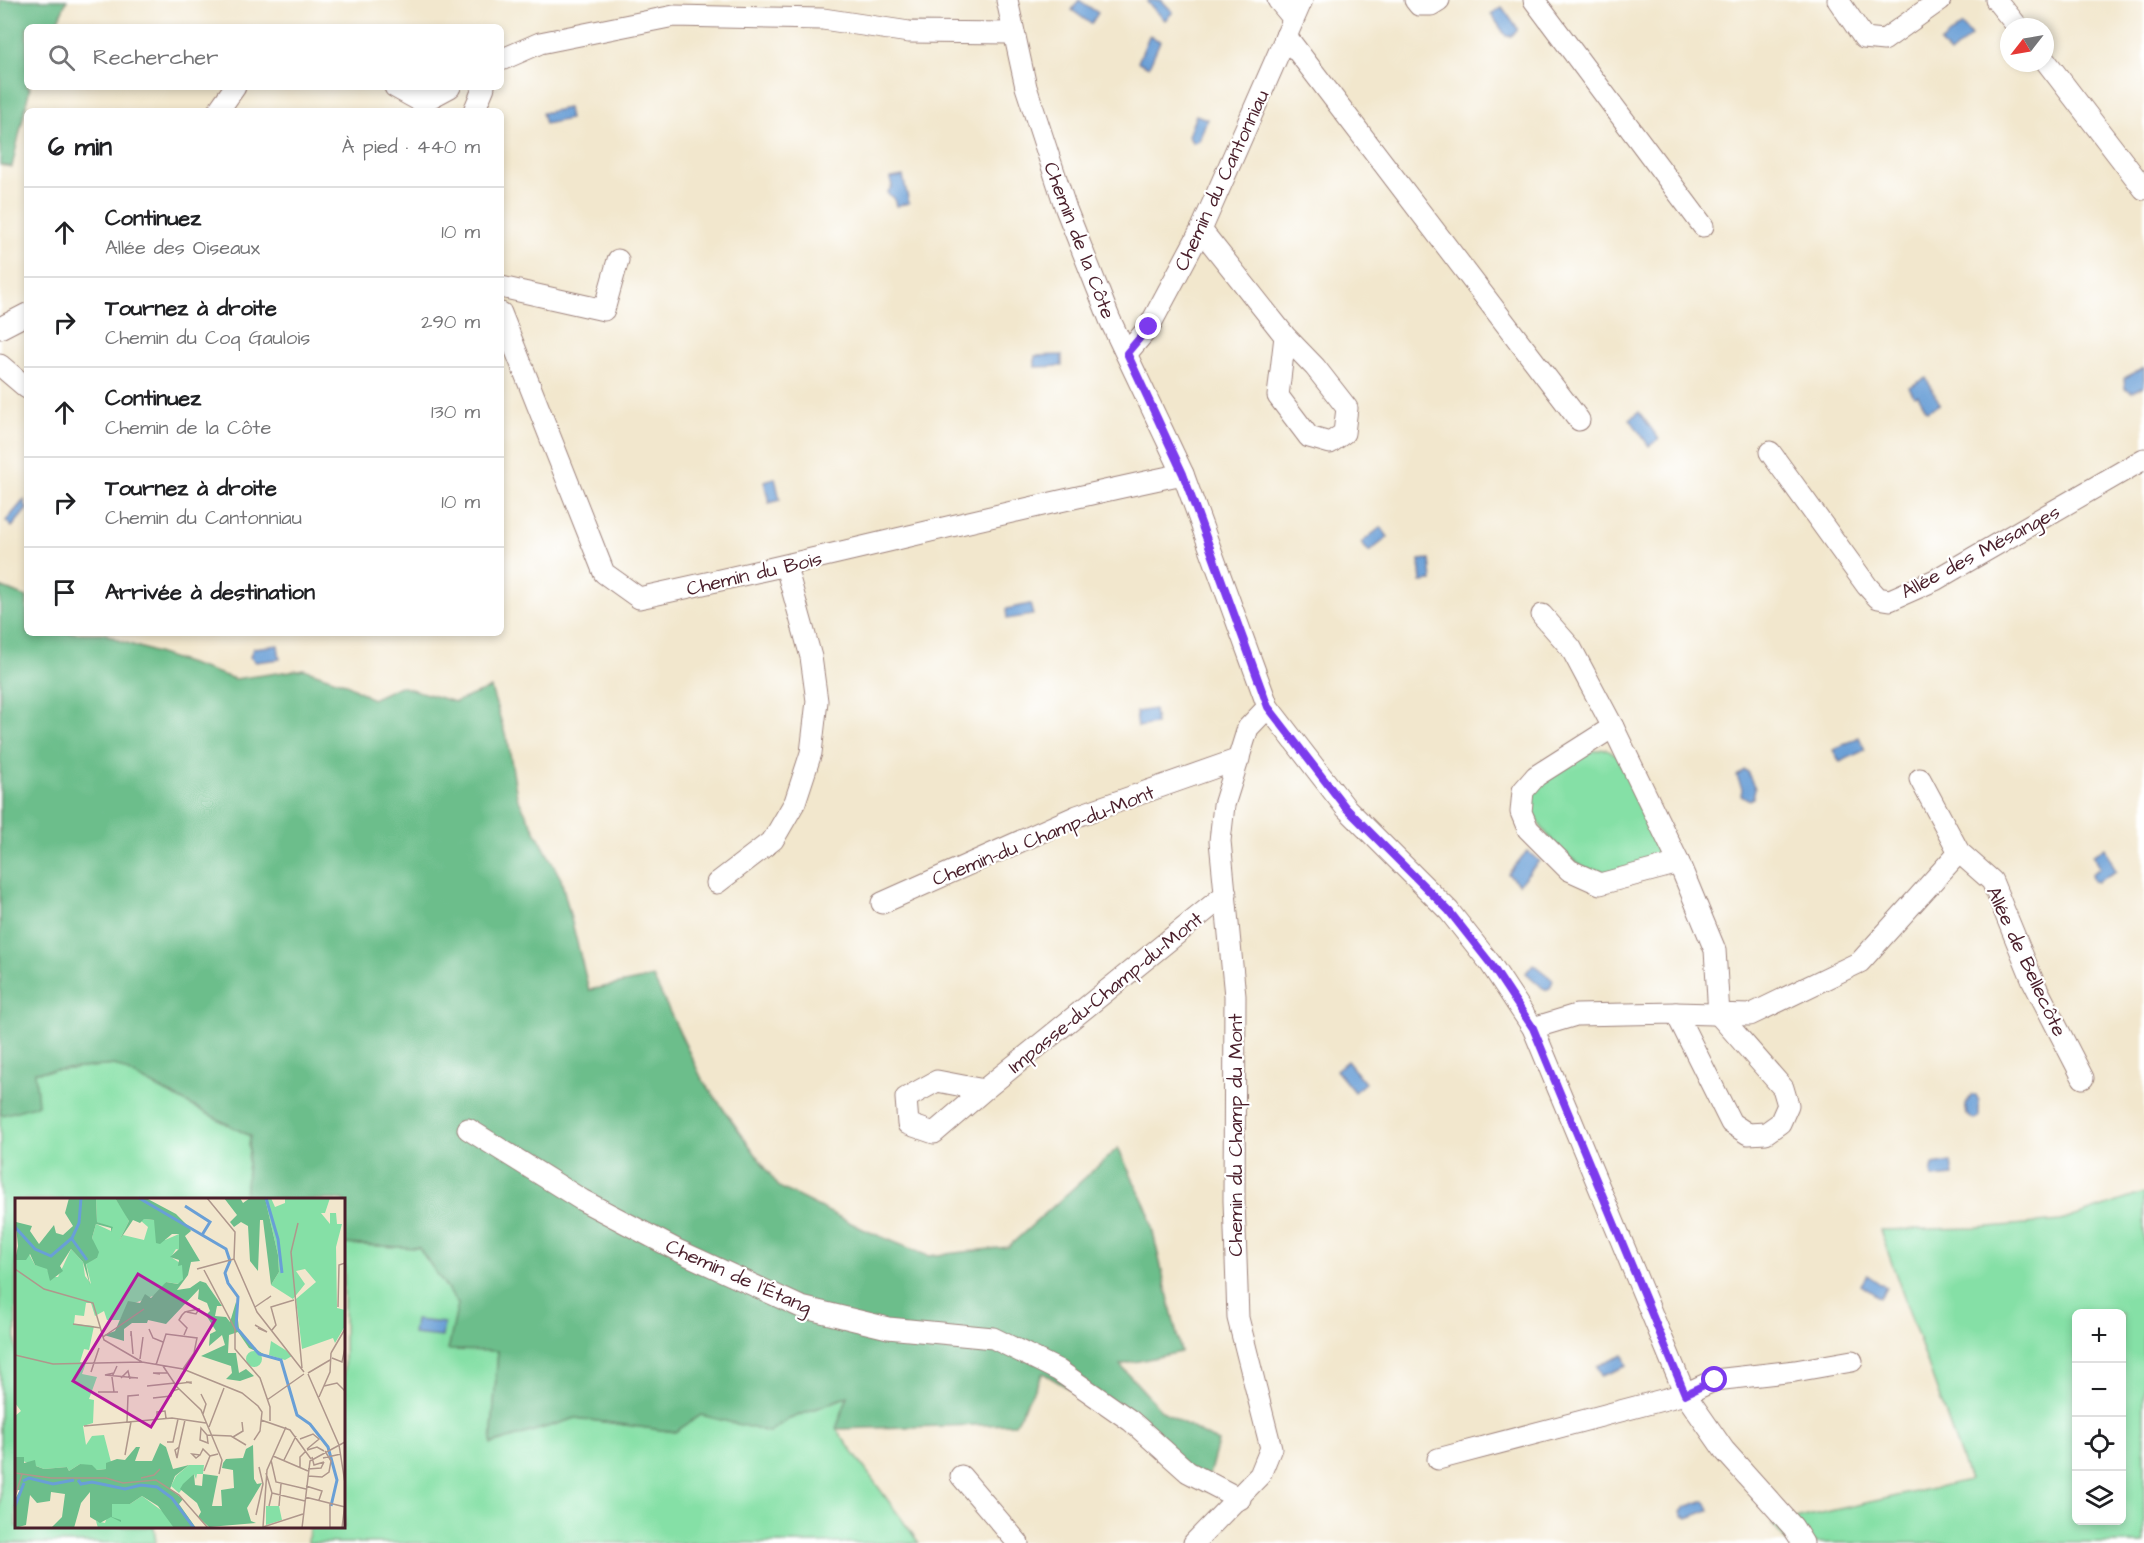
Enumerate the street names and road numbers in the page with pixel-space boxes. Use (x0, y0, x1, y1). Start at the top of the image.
street label: Chemin du Cantonniau (1168, 85, 1276, 276)
street label: Chemin de la Côte (1036, 158, 1122, 323)
street label: Allée des Mésanges (1896, 498, 2065, 607)
street label: Chemin du Bois (684, 545, 825, 603)
street label: Chemin-du Champ-du-Mont (928, 778, 1159, 893)
street label: Allée de Bellecôte (1979, 882, 2073, 1041)
street label: Impasse-du-Champ-du-Mont (1002, 905, 1209, 1080)
street label: Chemin du Champ du Mont (1222, 1013, 1250, 1257)
street label: Chemin de l'Étang (661, 1232, 816, 1323)

